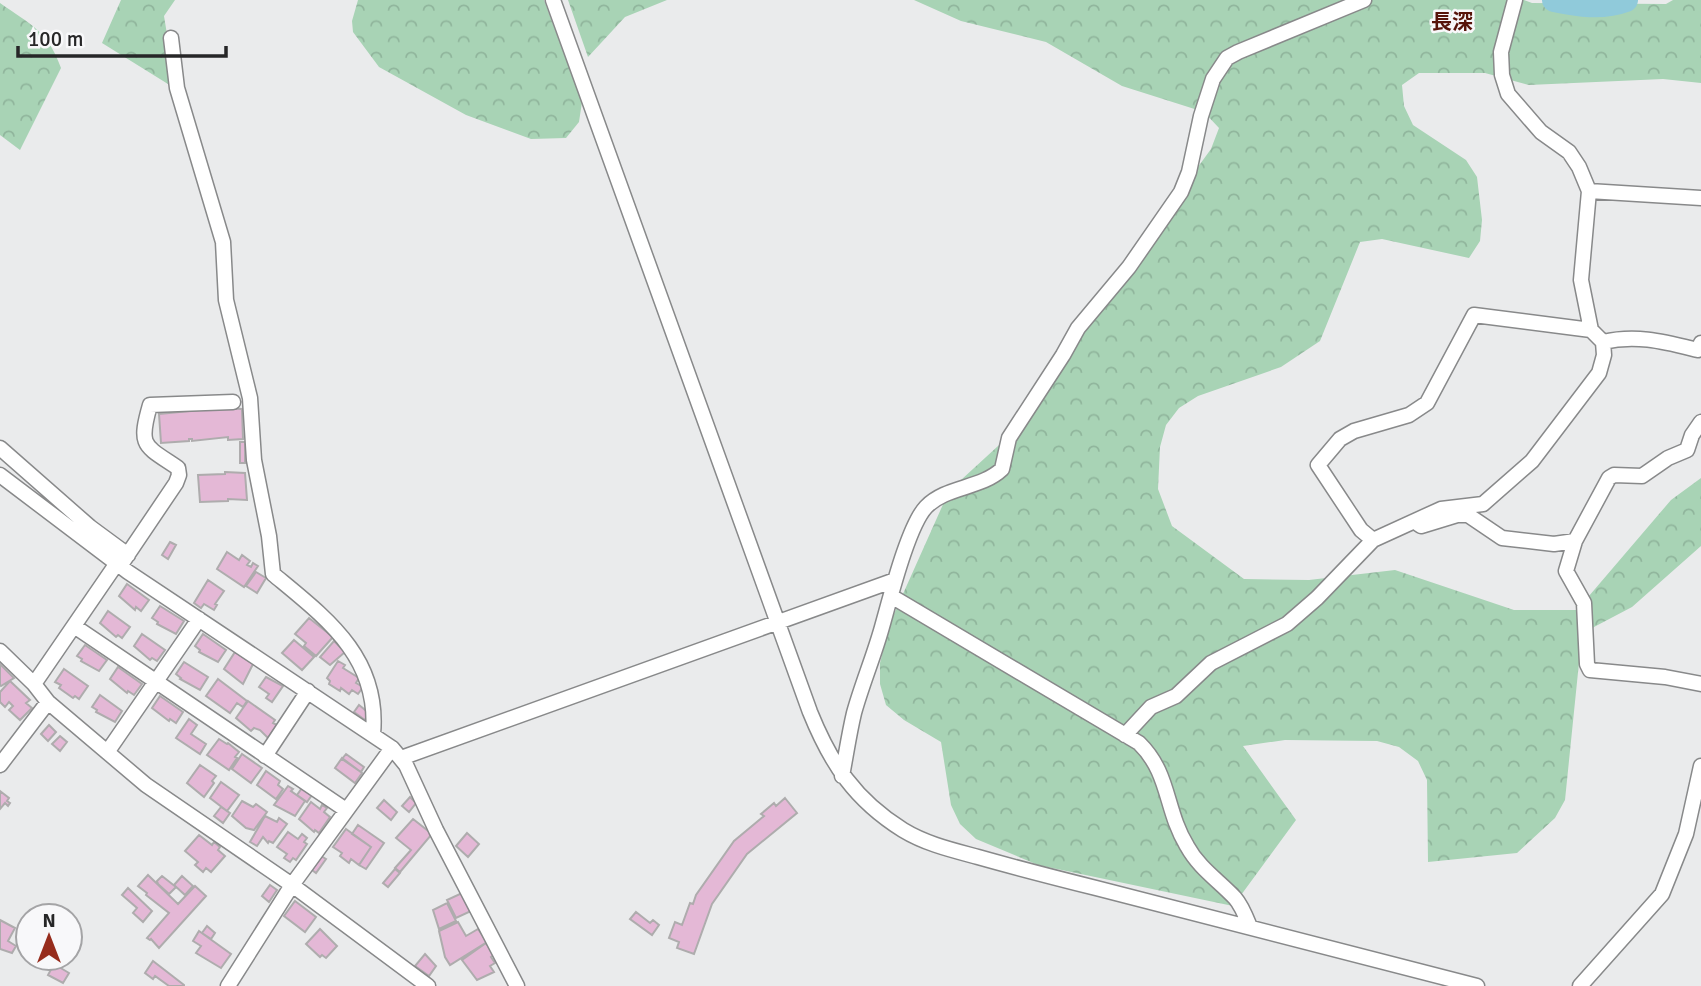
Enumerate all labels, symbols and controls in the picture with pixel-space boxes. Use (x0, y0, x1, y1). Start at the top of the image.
district label: 長深 (1431, 9, 1473, 35)
scale bar (18, 14, 226, 58)
text: 100 m (28, 26, 83, 52)
north arrow (14, 902, 84, 972)
text: N (42, 909, 56, 933)

